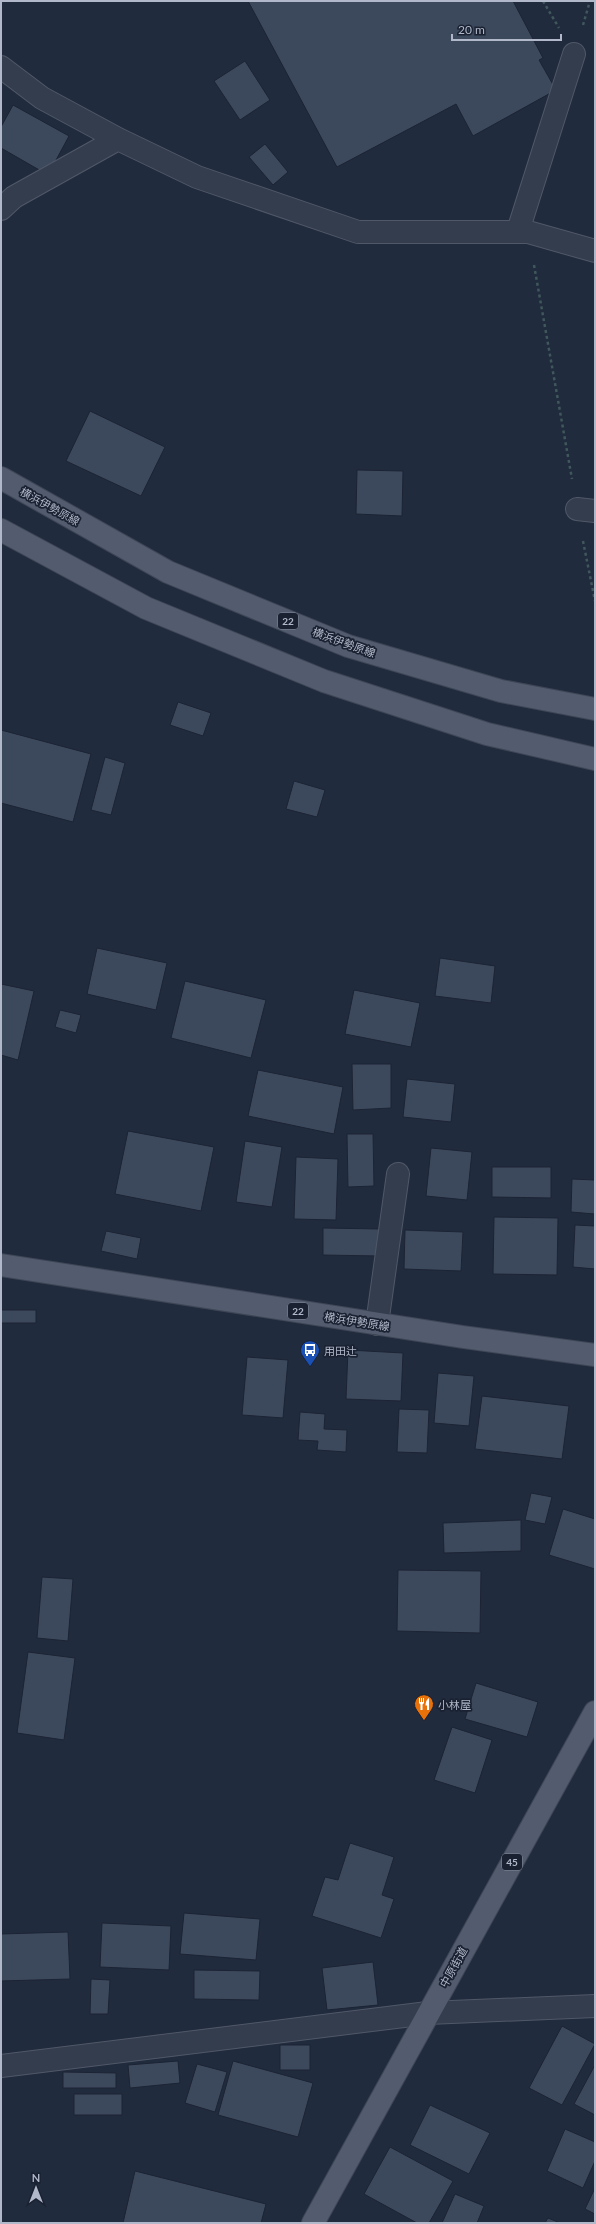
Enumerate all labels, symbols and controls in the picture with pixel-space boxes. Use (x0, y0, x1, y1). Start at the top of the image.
scale bar (452, 16, 561, 42)
text: 20 m (458, 22, 485, 37)
street label: 横浜伊勢原線 (18, 484, 82, 528)
road number: 22 (278, 613, 298, 629)
street label: 横浜伊勢原線 (311, 625, 377, 659)
road number: 22 (288, 1303, 308, 1319)
street label: 横浜伊勢原線 (323, 1309, 391, 1333)
bus stop icon: 用田辻 (299, 1339, 321, 1367)
place label: 用田辻 (324, 1344, 357, 1357)
restaurant icon: 小林屋 (413, 1693, 435, 1721)
place label: 小林屋 (438, 1698, 471, 1711)
road number: 45 (502, 1854, 522, 1870)
street label: 中原街道 (437, 1945, 469, 1989)
north arrow (16, 2168, 56, 2208)
text: N (32, 2171, 40, 2184)

